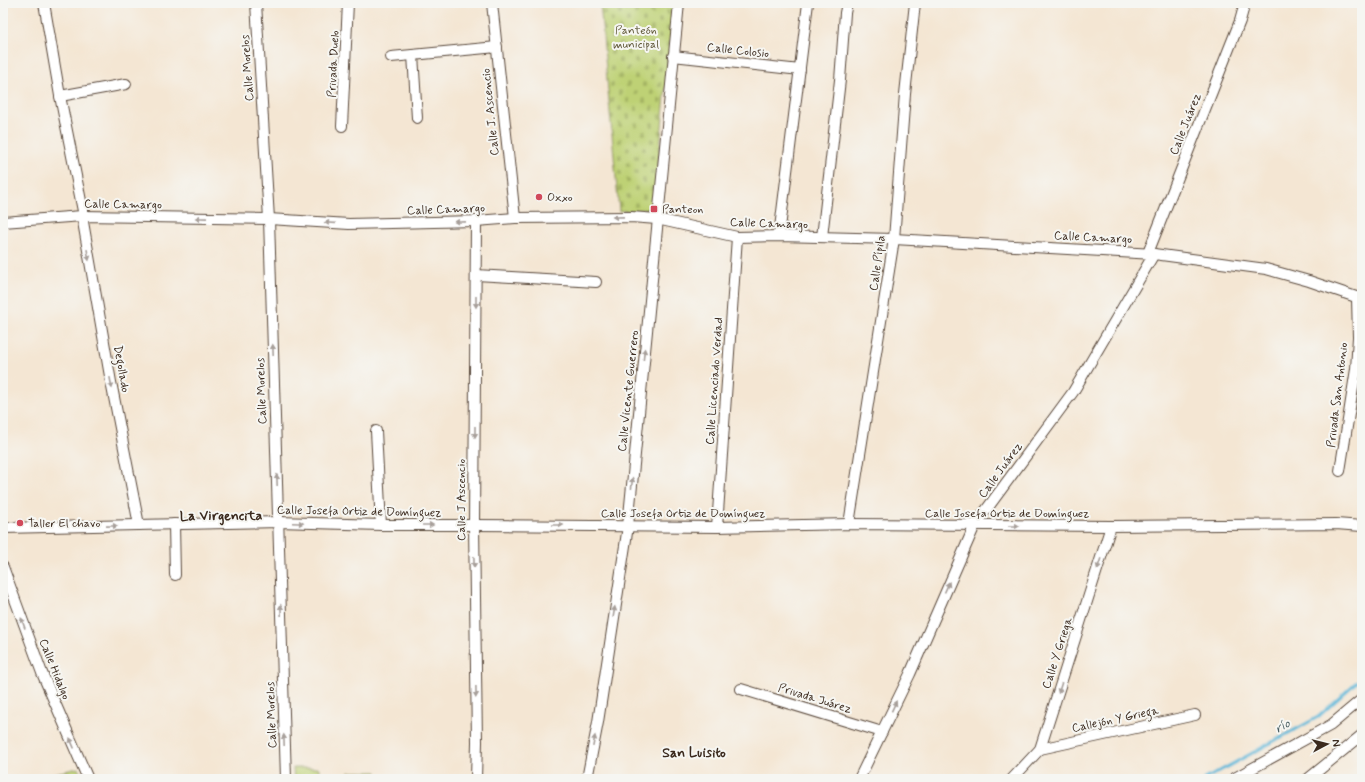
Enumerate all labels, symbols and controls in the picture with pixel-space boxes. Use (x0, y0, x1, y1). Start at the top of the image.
park label: Panteón municipal (613, 23, 659, 53)
street label: Privada Duelo (324, 30, 344, 98)
street label: Calle Morelos (238, 33, 258, 102)
street label: Calle Colosio (706, 40, 770, 62)
street label: Calle J. Ascencio (478, 67, 504, 156)
street label: Calle Juárez (1166, 91, 1206, 158)
place label: Oxxo (547, 190, 573, 206)
marker: Oxxo (534, 192, 544, 202)
street label: Calle Camargo (84, 196, 162, 214)
street label: Calle Camargo (407, 201, 485, 219)
place label: Panteon (662, 202, 703, 218)
marker: Panteon (649, 204, 659, 214)
one-way arrow (611, 214, 624, 220)
one-way arrow (194, 215, 207, 221)
street label: Calle Camargo (730, 215, 808, 233)
one-way arrow (453, 219, 466, 225)
one-way arrow (324, 220, 336, 227)
street label: Calle Camargo (1054, 228, 1132, 248)
street label: Calle Pípila (866, 234, 890, 292)
one-way arrow (86, 249, 92, 261)
one-way arrow (473, 296, 479, 309)
street label: Calle Licenciado Verdad (703, 317, 727, 445)
street label: Calle Vicente Guerrero (615, 329, 643, 453)
street label: Privada San Antonio (1324, 342, 1352, 449)
one-way arrow (270, 343, 276, 356)
street label: Degollado (108, 344, 133, 394)
one-way arrow (641, 348, 647, 360)
street label: Calle Morelos (253, 357, 271, 425)
one-way arrow (108, 377, 114, 389)
one-way arrow (472, 426, 478, 439)
street label: Calle Juárez (975, 439, 1027, 502)
street label: Calle J Ascencio (454, 459, 470, 541)
one-way arrow (273, 474, 280, 486)
one-way arrow (628, 477, 635, 490)
street label: Calle Josefa Ortiz de Domínguez (277, 503, 441, 522)
street label: Calle Josefa Ortiz de Domínguez (601, 506, 765, 523)
street label: Calle Josefa Ortiz de Domínguez (925, 506, 1089, 523)
district label: La Virgencita (180, 507, 262, 526)
place label: Taller El chavo (28, 516, 100, 532)
marker: Taller El chavo (15, 518, 25, 528)
one-way arrow (292, 520, 305, 526)
one-way arrow (422, 522, 435, 528)
one-way arrow (552, 522, 565, 528)
one-way arrow (106, 523, 119, 529)
one-way arrow (1008, 523, 1021, 529)
one-way arrow (471, 556, 478, 568)
one-way arrow (1096, 558, 1102, 570)
one-way arrow (944, 582, 950, 593)
one-way arrow (277, 604, 284, 616)
one-way arrow (611, 606, 617, 618)
street label: Calle Y Griega (1039, 615, 1077, 691)
one-way arrow (20, 616, 26, 628)
street label: Calle Hidalgo (35, 637, 74, 702)
street label: Privada Juárez (776, 680, 854, 718)
street label: Calle Morelos (263, 681, 281, 749)
one-way arrow (1057, 682, 1063, 694)
one-way arrow (473, 686, 480, 698)
one-way arrow (891, 701, 897, 712)
street label: Callejón Y Griega (1070, 703, 1161, 738)
water label: río (1272, 715, 1294, 737)
north arrow (1307, 724, 1347, 764)
one-way arrow (281, 734, 288, 746)
one-way arrow (591, 735, 597, 747)
one-way arrow (69, 737, 75, 749)
text: N (1329, 738, 1343, 747)
district label: San Luisito (662, 744, 726, 762)

